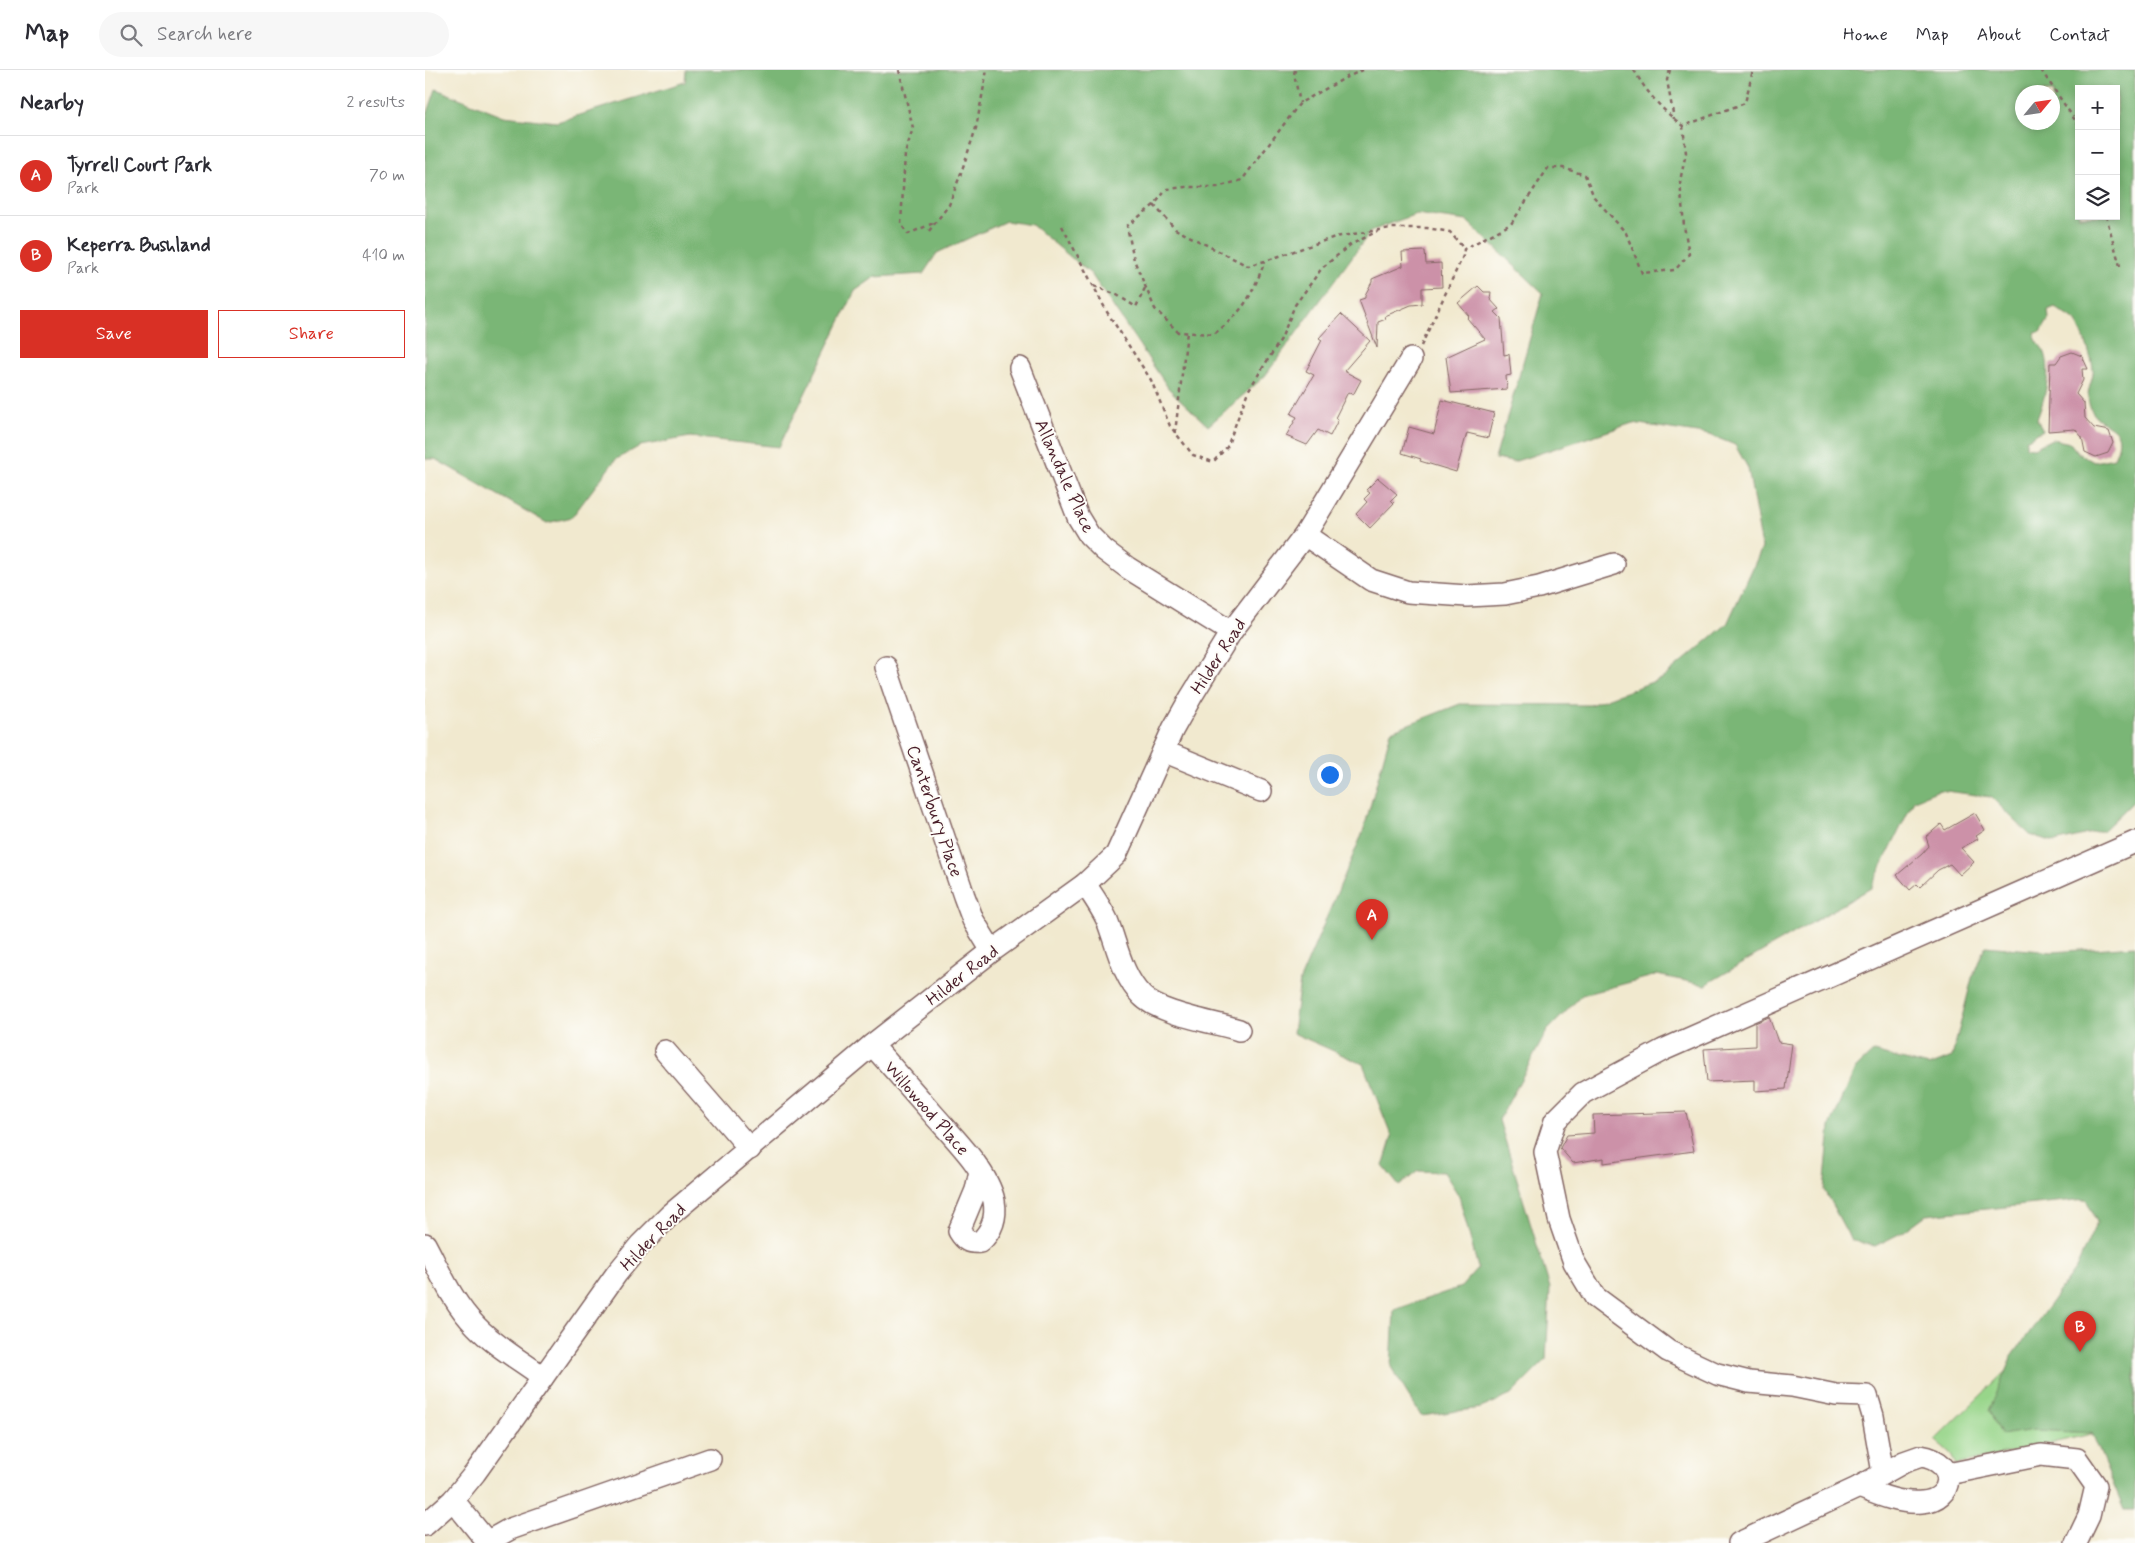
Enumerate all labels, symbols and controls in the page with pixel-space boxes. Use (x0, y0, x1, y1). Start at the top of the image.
search box (99, 12, 449, 57)
text: Map (25, 19, 69, 50)
icon: search (117, 21, 145, 49)
text: Search here (157, 22, 253, 47)
text: Home (1843, 23, 1888, 47)
text: Map (1916, 23, 1949, 47)
text: About (1977, 23, 2021, 47)
text: Contact (2049, 23, 2110, 47)
north arrow (2015, 85, 2060, 130)
map controls (2075, 85, 2120, 220)
button: + (2075, 85, 2120, 130)
text: Nearby (20, 89, 84, 117)
text: 2 results (347, 92, 405, 113)
button: − (2075, 130, 2120, 175)
text: Tyrrell Court Park (67, 153, 212, 178)
text: A (31, 165, 41, 186)
text: 70 m (369, 165, 405, 186)
button: layers (2075, 175, 2120, 220)
text: Park (67, 178, 99, 199)
text: Keperra Bushland (67, 233, 211, 258)
text: B (31, 245, 41, 266)
text: 410 m (362, 245, 405, 266)
text: Park (67, 258, 99, 279)
button: Save (20, 310, 208, 358)
button: Share (218, 310, 405, 358)
street label: Allandale Place (1028, 416, 1100, 537)
street label: Hilder Road (1185, 614, 1252, 699)
street label: Canterbury Place (900, 742, 968, 881)
your location (1317, 762, 1343, 788)
pin: A (1356, 899, 1388, 940)
street label: Hilder Road (921, 940, 1004, 1012)
street label: Willowood Place (878, 1056, 974, 1161)
street label: Hilder Road (615, 1198, 692, 1277)
pin: B (2064, 1311, 2096, 1352)

